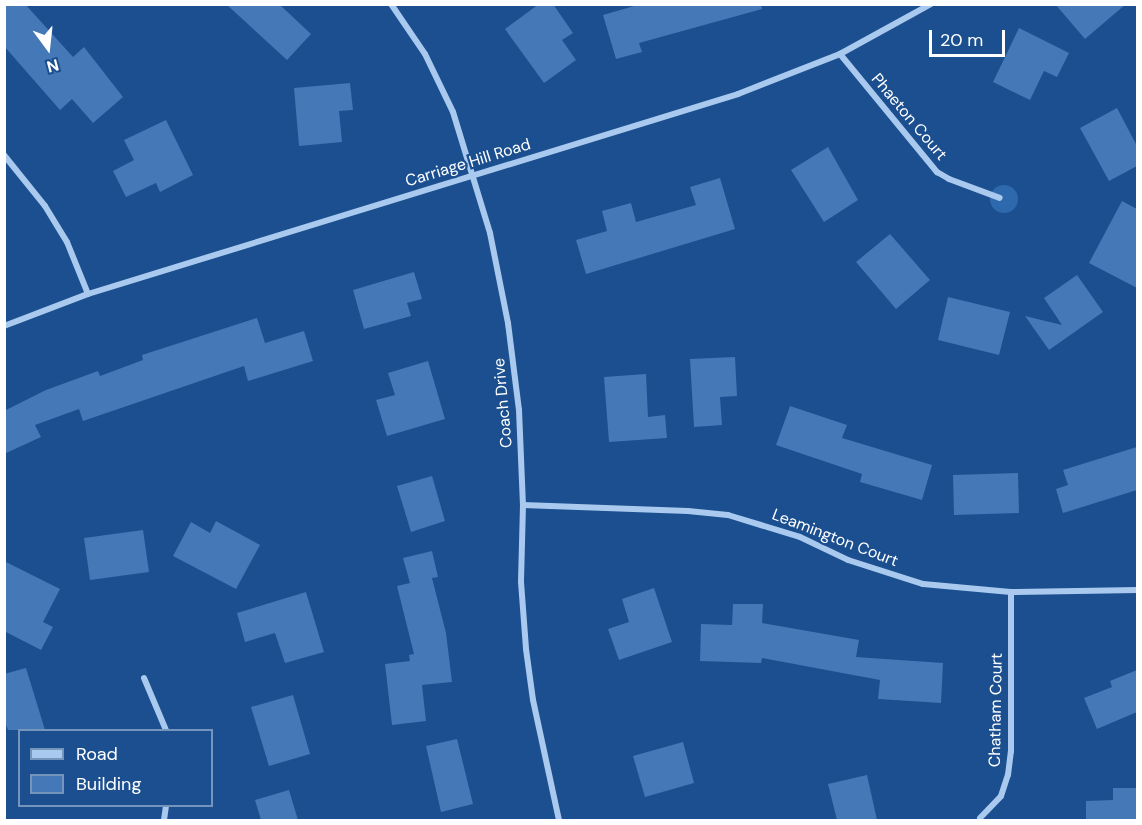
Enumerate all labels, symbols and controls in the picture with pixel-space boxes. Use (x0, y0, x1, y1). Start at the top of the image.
north arrow (18, 18, 78, 78)
scale bar (932, 18, 1008, 56)
text: 20 m (940, 28, 983, 52)
text: N (44, 54, 61, 78)
street label: Phaeton Court (867, 70, 951, 164)
street label: Carriage Hill Road (403, 135, 533, 191)
street label: Coach Drive (490, 357, 516, 449)
street label: Leamington Court (769, 505, 901, 571)
street label: Chatham Court (985, 653, 1007, 767)
legend (18, 729, 213, 807)
text: Road (76, 742, 118, 766)
text: Building (76, 772, 141, 796)

